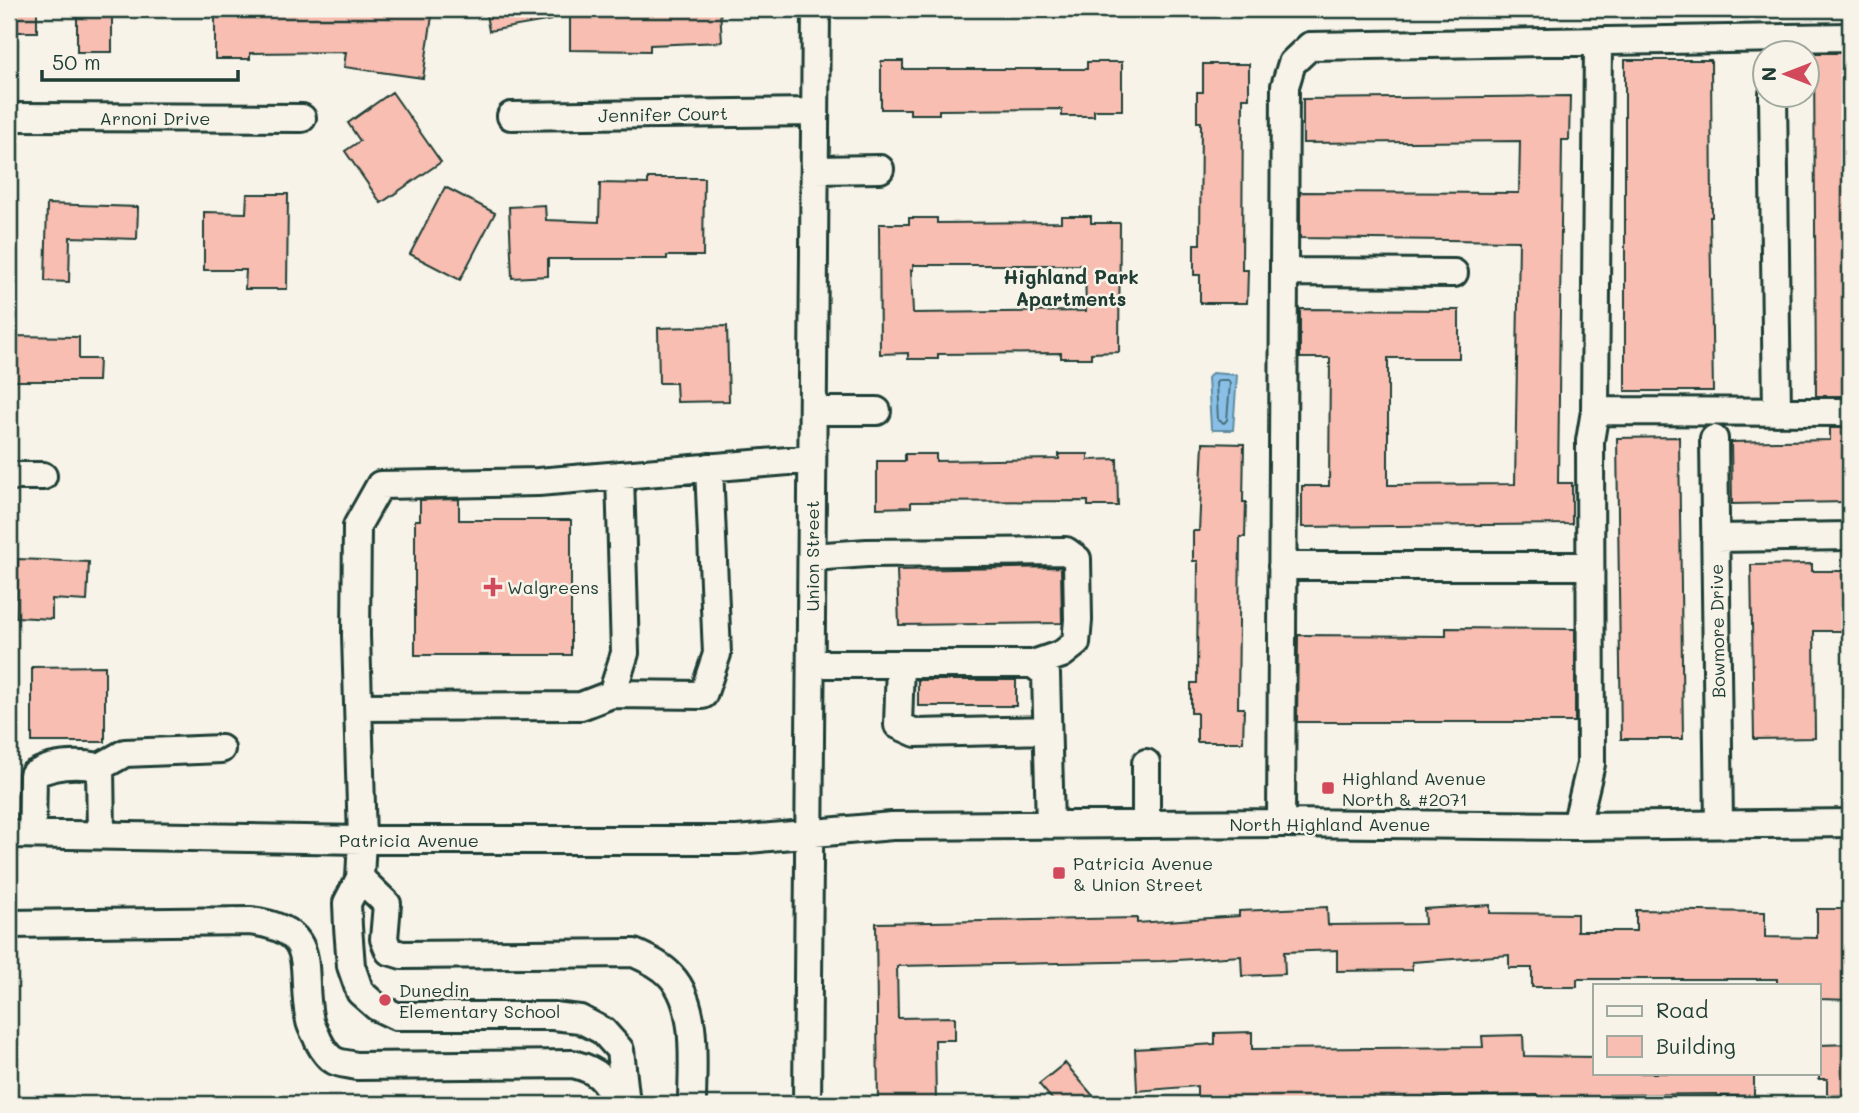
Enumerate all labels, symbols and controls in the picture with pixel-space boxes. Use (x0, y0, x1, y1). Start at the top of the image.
scale bar (42, 38, 238, 82)
north arrow (1750, 38, 1820, 108)
text: 50 m (52, 48, 101, 75)
text: N (1756, 67, 1781, 81)
street label: Jennifer Court (598, 101, 728, 127)
street label: Arnoni Drive (100, 106, 210, 130)
district label: Highland Park Apartments (1003, 264, 1139, 311)
street label: Union Street (800, 500, 824, 612)
street label: Bowmore Drive (1704, 564, 1730, 698)
place label: Walgreens (507, 575, 599, 599)
marker: Walgreens (485, 579, 501, 595)
place label: Highland Avenue North & #2071 (1342, 766, 1486, 811)
marker: Highland Avenue North & #2071 (1320, 780, 1336, 796)
street label: North Highland Avenue (1230, 812, 1430, 836)
street label: Patricia Avenue (339, 828, 479, 852)
place label: Patricia Avenue & Union Street (1073, 851, 1213, 896)
marker: Patricia Avenue & Union Street (1051, 865, 1067, 881)
place label: Dunedin Elementary School (399, 978, 561, 1023)
legend (1593, 984, 1820, 1074)
marker: Dunedin Elementary School (377, 992, 393, 1008)
text: Road (1656, 996, 1708, 1023)
text: Building (1656, 1032, 1736, 1059)

